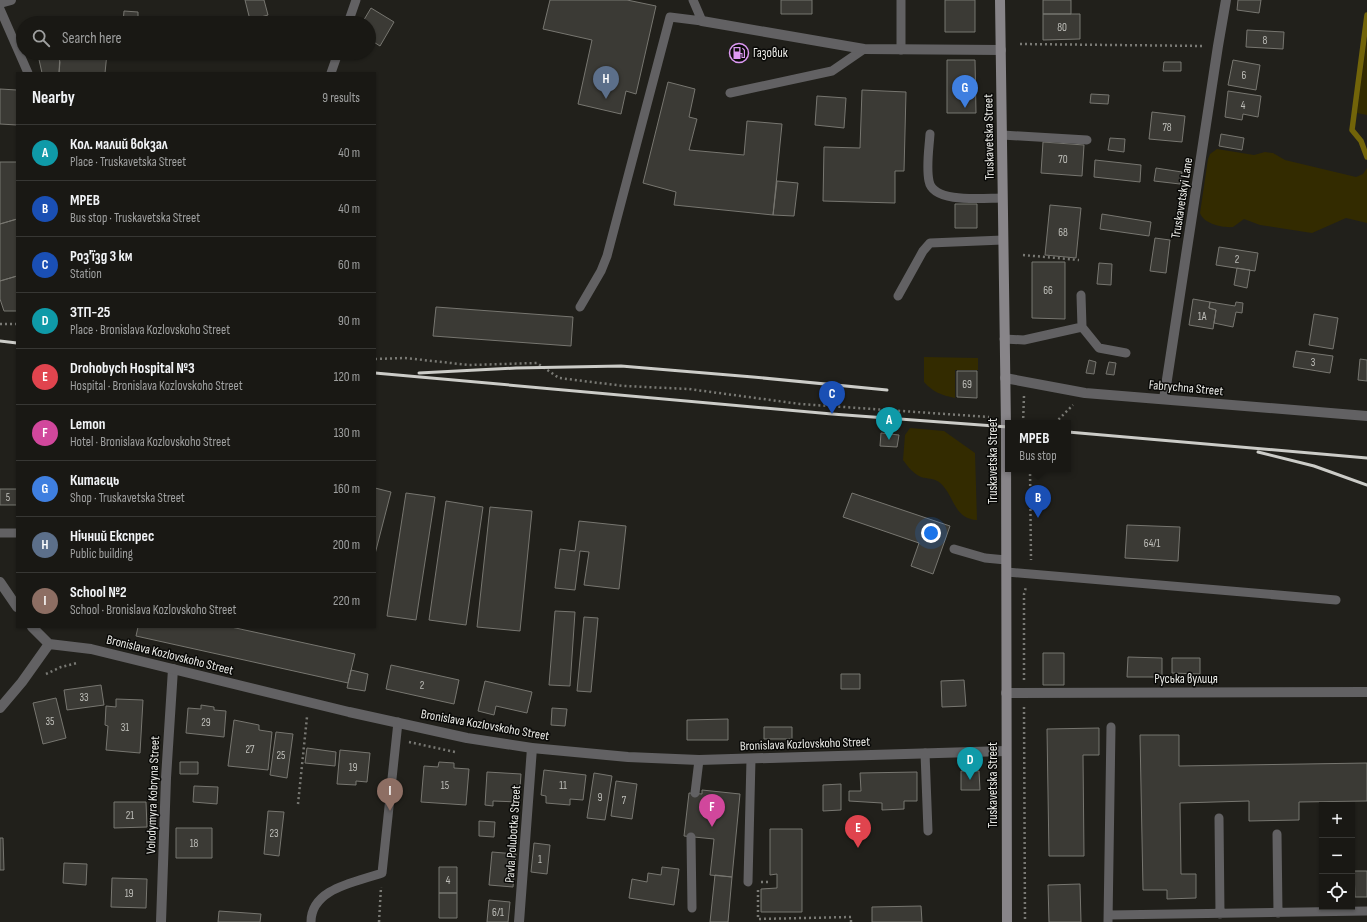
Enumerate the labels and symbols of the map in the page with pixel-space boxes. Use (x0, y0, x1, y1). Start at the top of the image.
house number: 80 (1057, 21, 1067, 34)
house number: 8 (1263, 34, 1268, 47)
fuel station icon: Газовик (728, 42, 750, 64)
place label: Газовик (753, 45, 788, 61)
pin: H (593, 66, 619, 99)
house number: 6 (1242, 69, 1247, 82)
pin: G (952, 75, 978, 108)
street label: Truskavetska Street (980, 94, 998, 180)
house number: 4 (1241, 99, 1246, 112)
house number: 78 (1162, 121, 1172, 134)
house number: 70 (1058, 153, 1068, 166)
street label: Truskavetskyi Lane (1168, 156, 1196, 240)
house number: 68 (1058, 226, 1068, 239)
house number: 2 (1235, 253, 1240, 266)
house number: 66 (1043, 284, 1053, 297)
house number: 1А (1198, 310, 1207, 323)
house number: 3 (1311, 356, 1316, 369)
street label: Fabrychna Street (1148, 377, 1224, 399)
house number: 69 (962, 378, 972, 391)
pin: C (819, 381, 845, 414)
pin: A (876, 407, 902, 440)
street label: Truskavetska Street (985, 418, 1001, 504)
pin: B (1025, 485, 1051, 518)
house number: 5 (6, 491, 10, 504)
your location (921, 523, 941, 543)
house number: 64/1 (1144, 537, 1160, 550)
street label: Bronislava Kozlovskoho Street (105, 631, 235, 679)
street label: Руська вулиця (1154, 671, 1218, 687)
house number: 2 (420, 679, 425, 692)
house number: 33 (79, 691, 89, 704)
street label: Bronislava Kozlovskoho Street (419, 706, 551, 744)
house number: 35 (45, 715, 55, 728)
house number: 29 (201, 716, 211, 729)
house number: 31 (121, 721, 129, 734)
street label: Bronislava Kozlovskoho Street (740, 734, 870, 754)
street label: Volodymyra Kobryna Street (143, 736, 163, 854)
street label: Truskavetska Street (985, 742, 1001, 828)
house number: 27 (246, 743, 255, 756)
pin: D (957, 747, 983, 780)
house number: 25 (277, 749, 285, 762)
house number: 19 (349, 761, 357, 774)
pin: I (377, 778, 403, 811)
house number: 15 (441, 779, 449, 792)
house number: 11 (559, 779, 567, 792)
street label: Pavla Polubotka Street (502, 785, 524, 883)
house number: 9 (598, 791, 603, 804)
house number: 7 (622, 794, 627, 807)
pin: F (699, 794, 725, 827)
house number: 21 (126, 809, 134, 822)
pin: E (845, 815, 871, 848)
house number: 23 (269, 827, 279, 840)
house number: 18 (190, 837, 199, 850)
house number: 1 (538, 853, 542, 866)
house number: 4 (446, 874, 451, 887)
house number: 19 (125, 887, 133, 900)
house number: 6/1 (492, 906, 504, 919)

